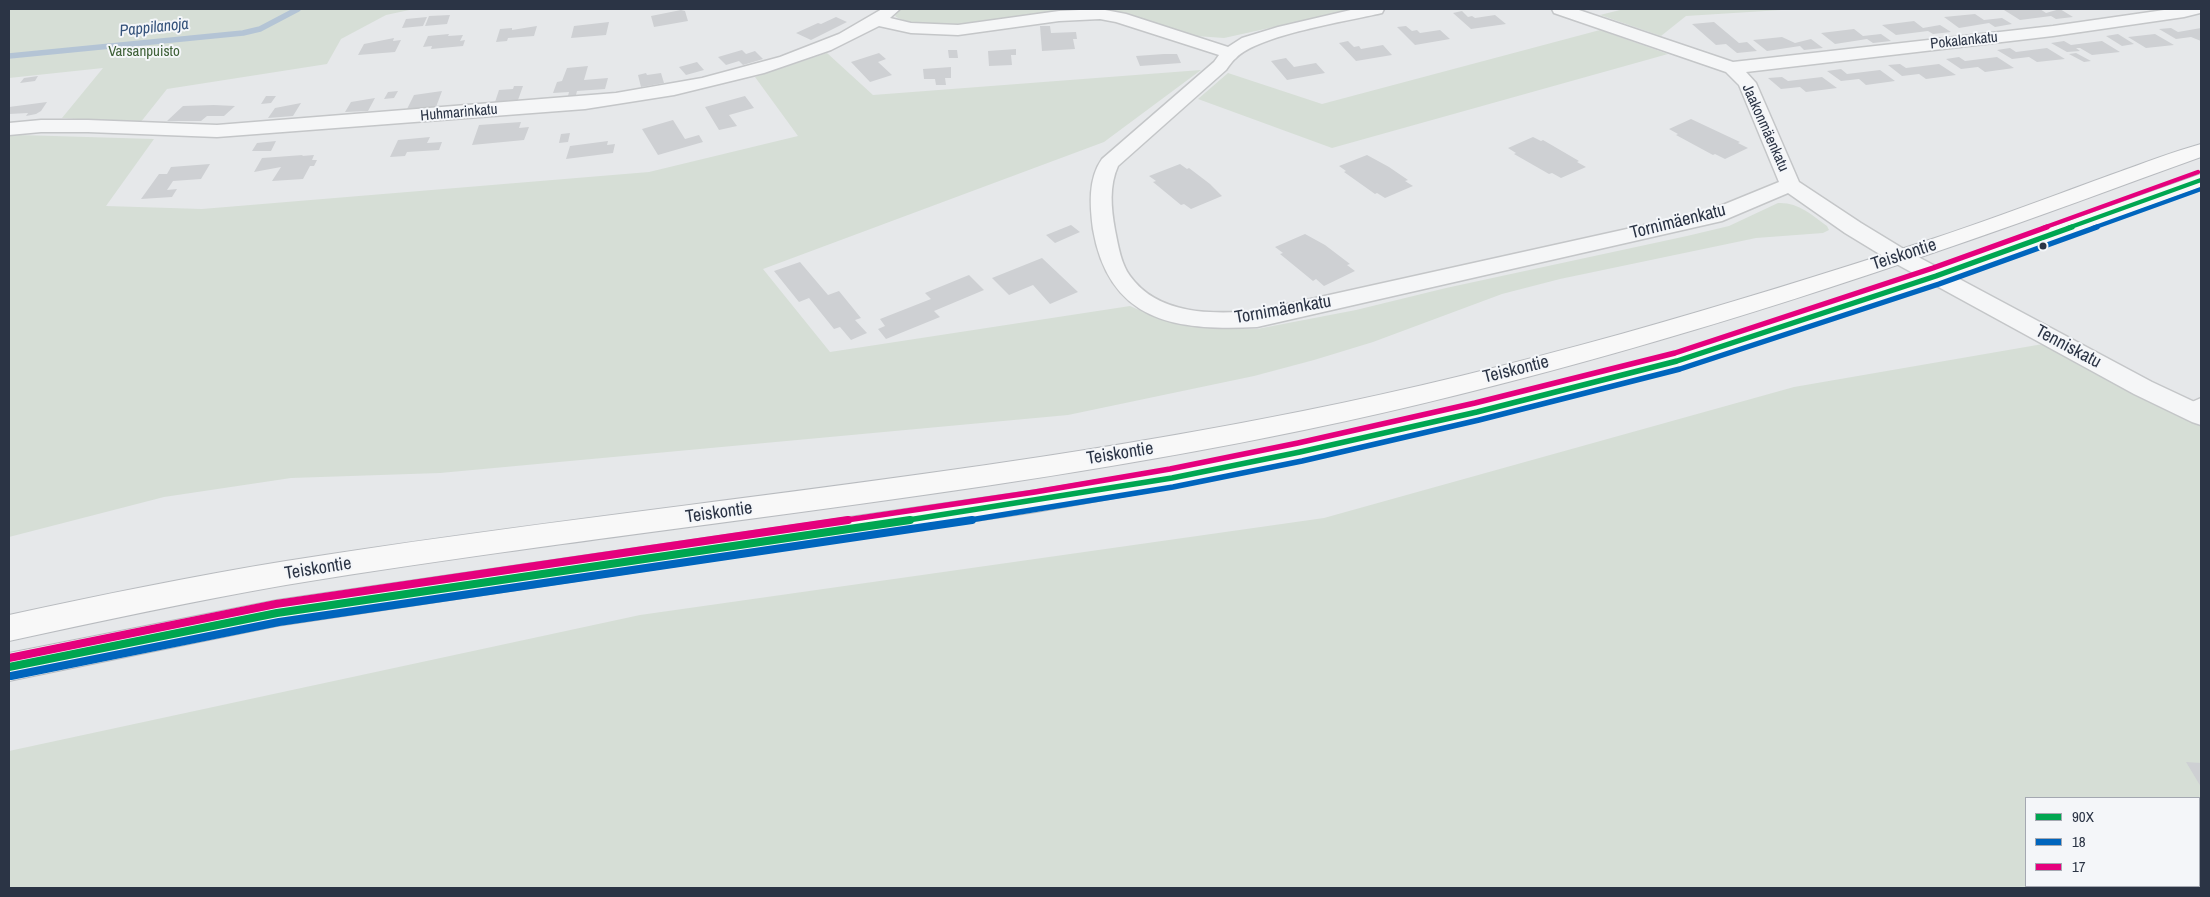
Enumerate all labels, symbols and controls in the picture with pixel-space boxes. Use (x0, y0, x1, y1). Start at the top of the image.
water label: Pappilanoja (119, 15, 189, 41)
street label: Pokalankatu (1929, 29, 1999, 53)
park label: Varsanpuisto (108, 43, 180, 61)
street label: Jaakonmäenkatu (1738, 82, 1792, 174)
street label: Huhmarinkatu (420, 101, 498, 125)
street label: Tornimäenkatu (1628, 200, 1728, 244)
street label: Teiskontie (1869, 234, 1939, 276)
unlabelled marker (2038, 241, 2048, 251)
street label: Tornimäenkatu (1233, 291, 1333, 329)
street label: Tenniskatu (2031, 321, 2105, 373)
street label: Teiskontie (1481, 351, 1551, 389)
street label: Teiskontie (1085, 438, 1155, 470)
street label: Teiskontie (684, 498, 754, 528)
street label: Teiskontie (283, 553, 353, 585)
legend (2025, 797, 2200, 887)
text: 90X (2072, 806, 2094, 827)
text: 18 (2072, 831, 2086, 852)
text: 17 (2072, 856, 2086, 877)

